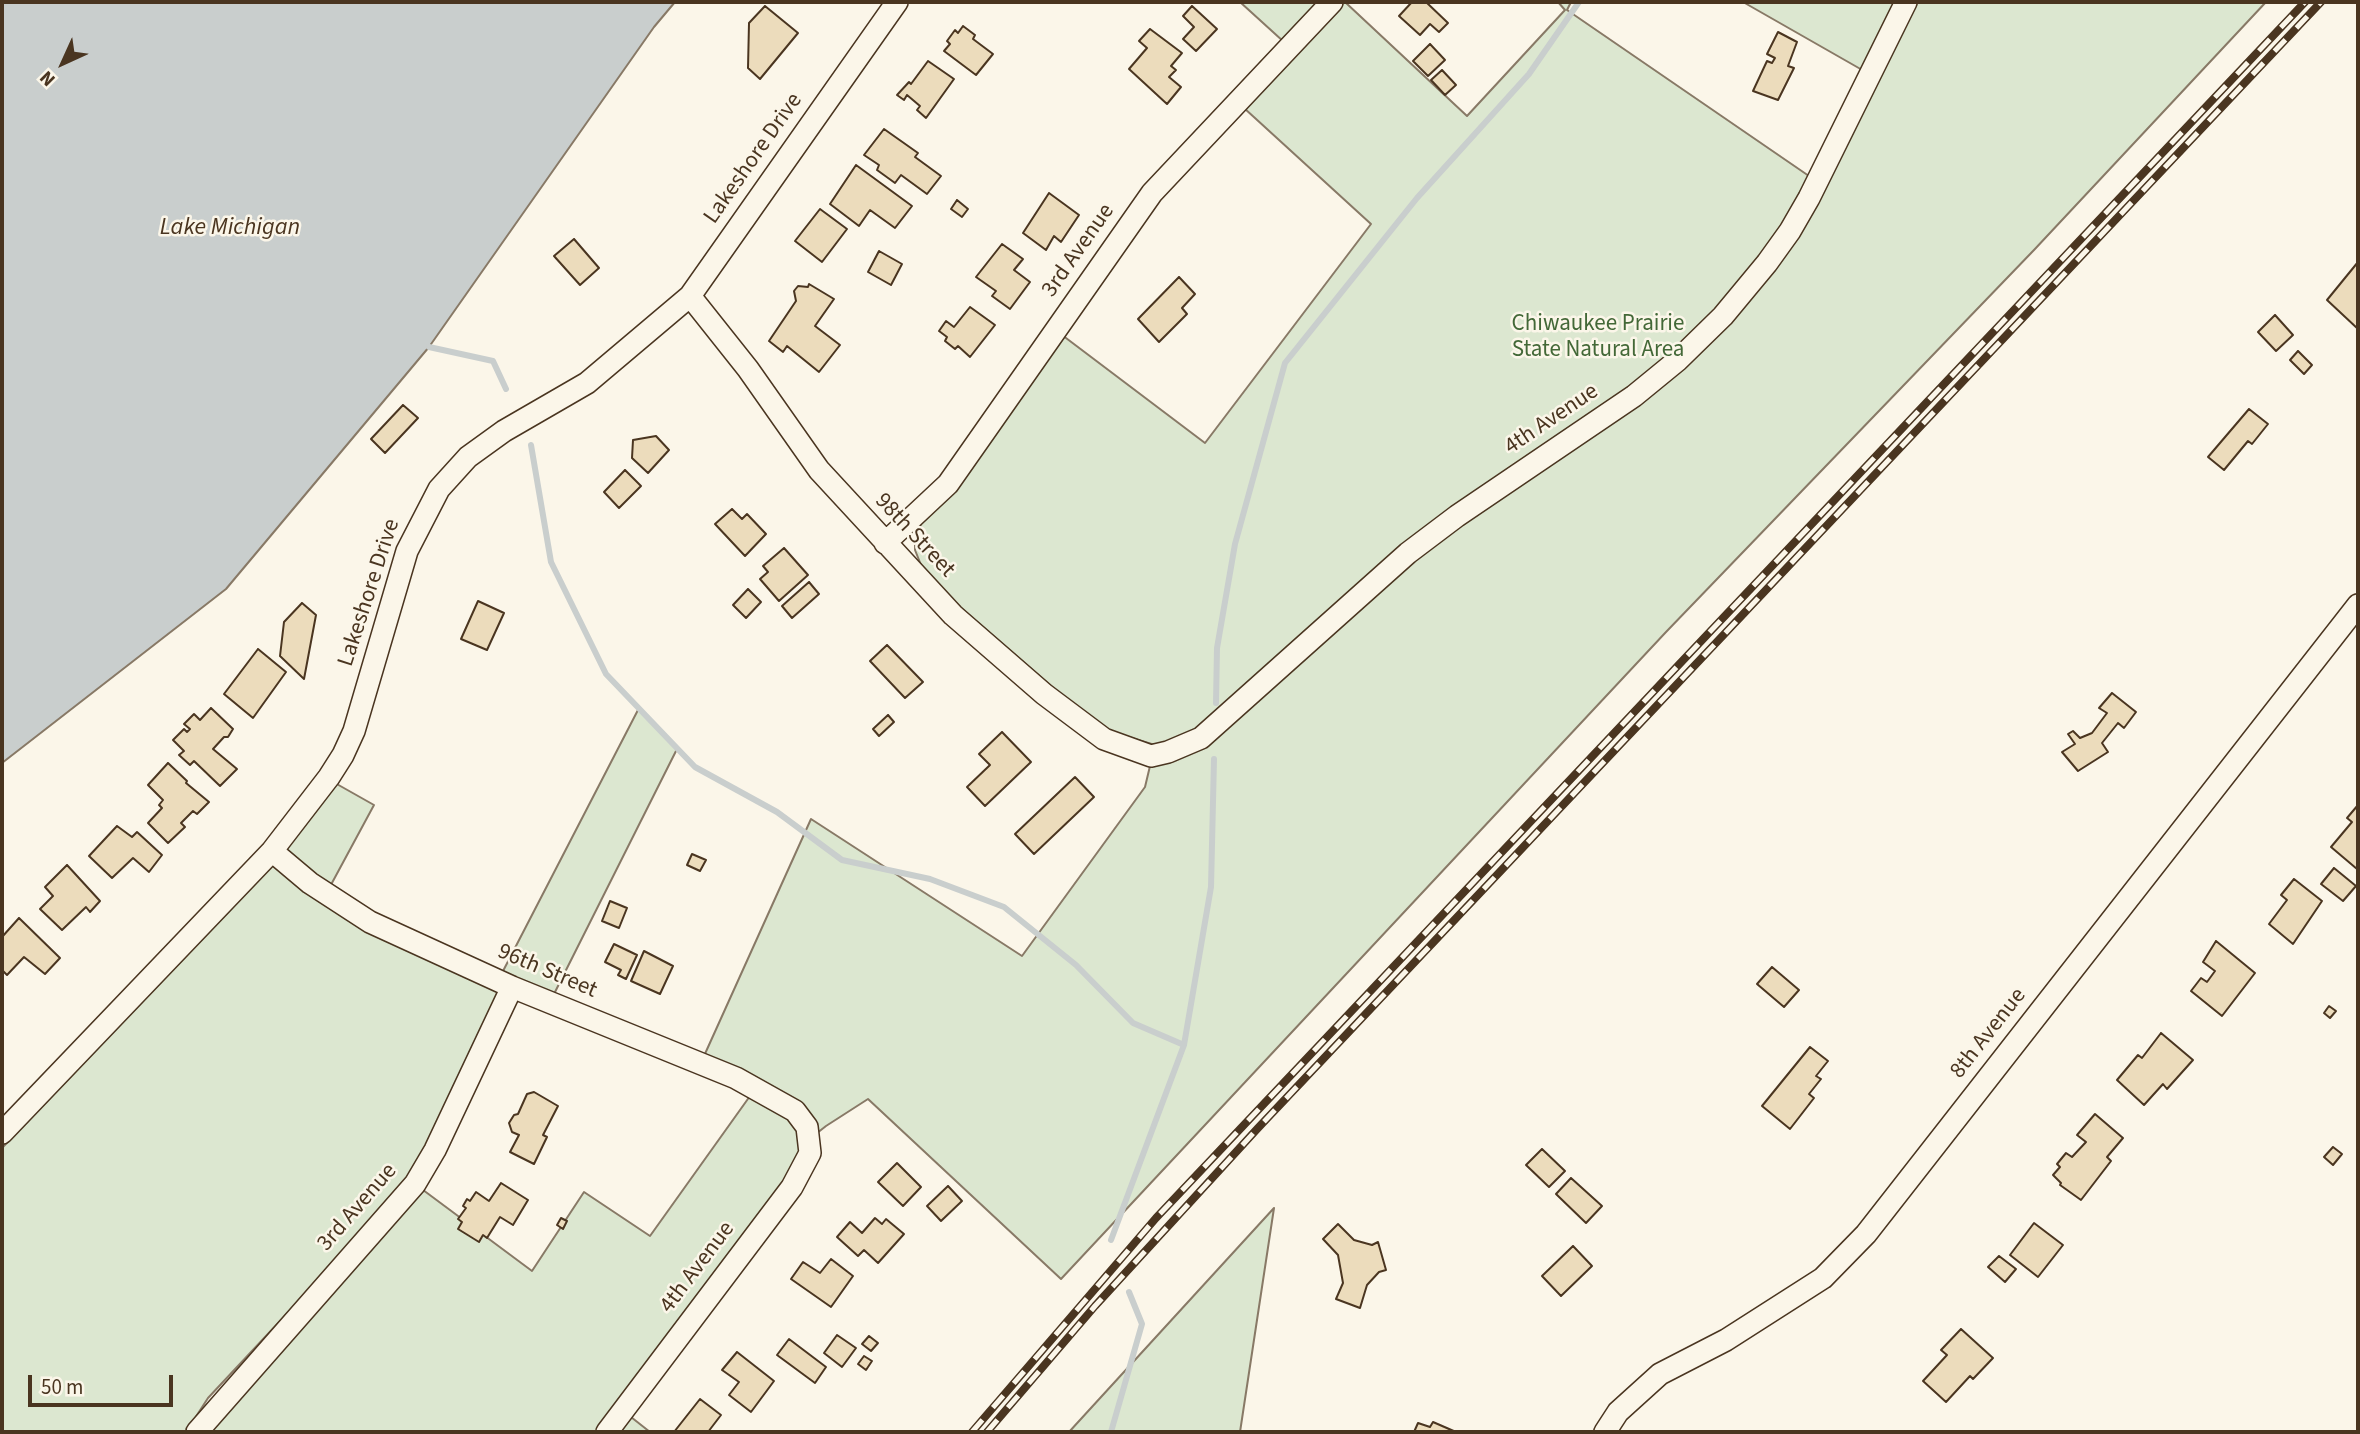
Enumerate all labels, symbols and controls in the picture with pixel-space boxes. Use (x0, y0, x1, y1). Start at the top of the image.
north arrow (28, 28, 98, 98)
text: N (34, 64, 62, 92)
street label: Lakeshore Drive (699, 88, 809, 230)
street label: 3rd Avenue (1037, 199, 1121, 303)
water label: Lake Michigan (160, 215, 300, 243)
park label: Chiwaukee Prairie State Natural Area (1512, 311, 1684, 365)
street label: 4th Avenue (1500, 379, 1604, 461)
street label: 98th Street (868, 488, 960, 584)
street label: Lakeshore Drive (333, 516, 407, 670)
street label: 96th Street (493, 939, 601, 1005)
street label: 8th Avenue (1945, 983, 2033, 1085)
street label: 3rd Avenue (312, 1158, 404, 1258)
street label: 4th Avenue (655, 1217, 741, 1319)
scale bar (32, 1360, 177, 1404)
text: 50 m (41, 1372, 83, 1402)

